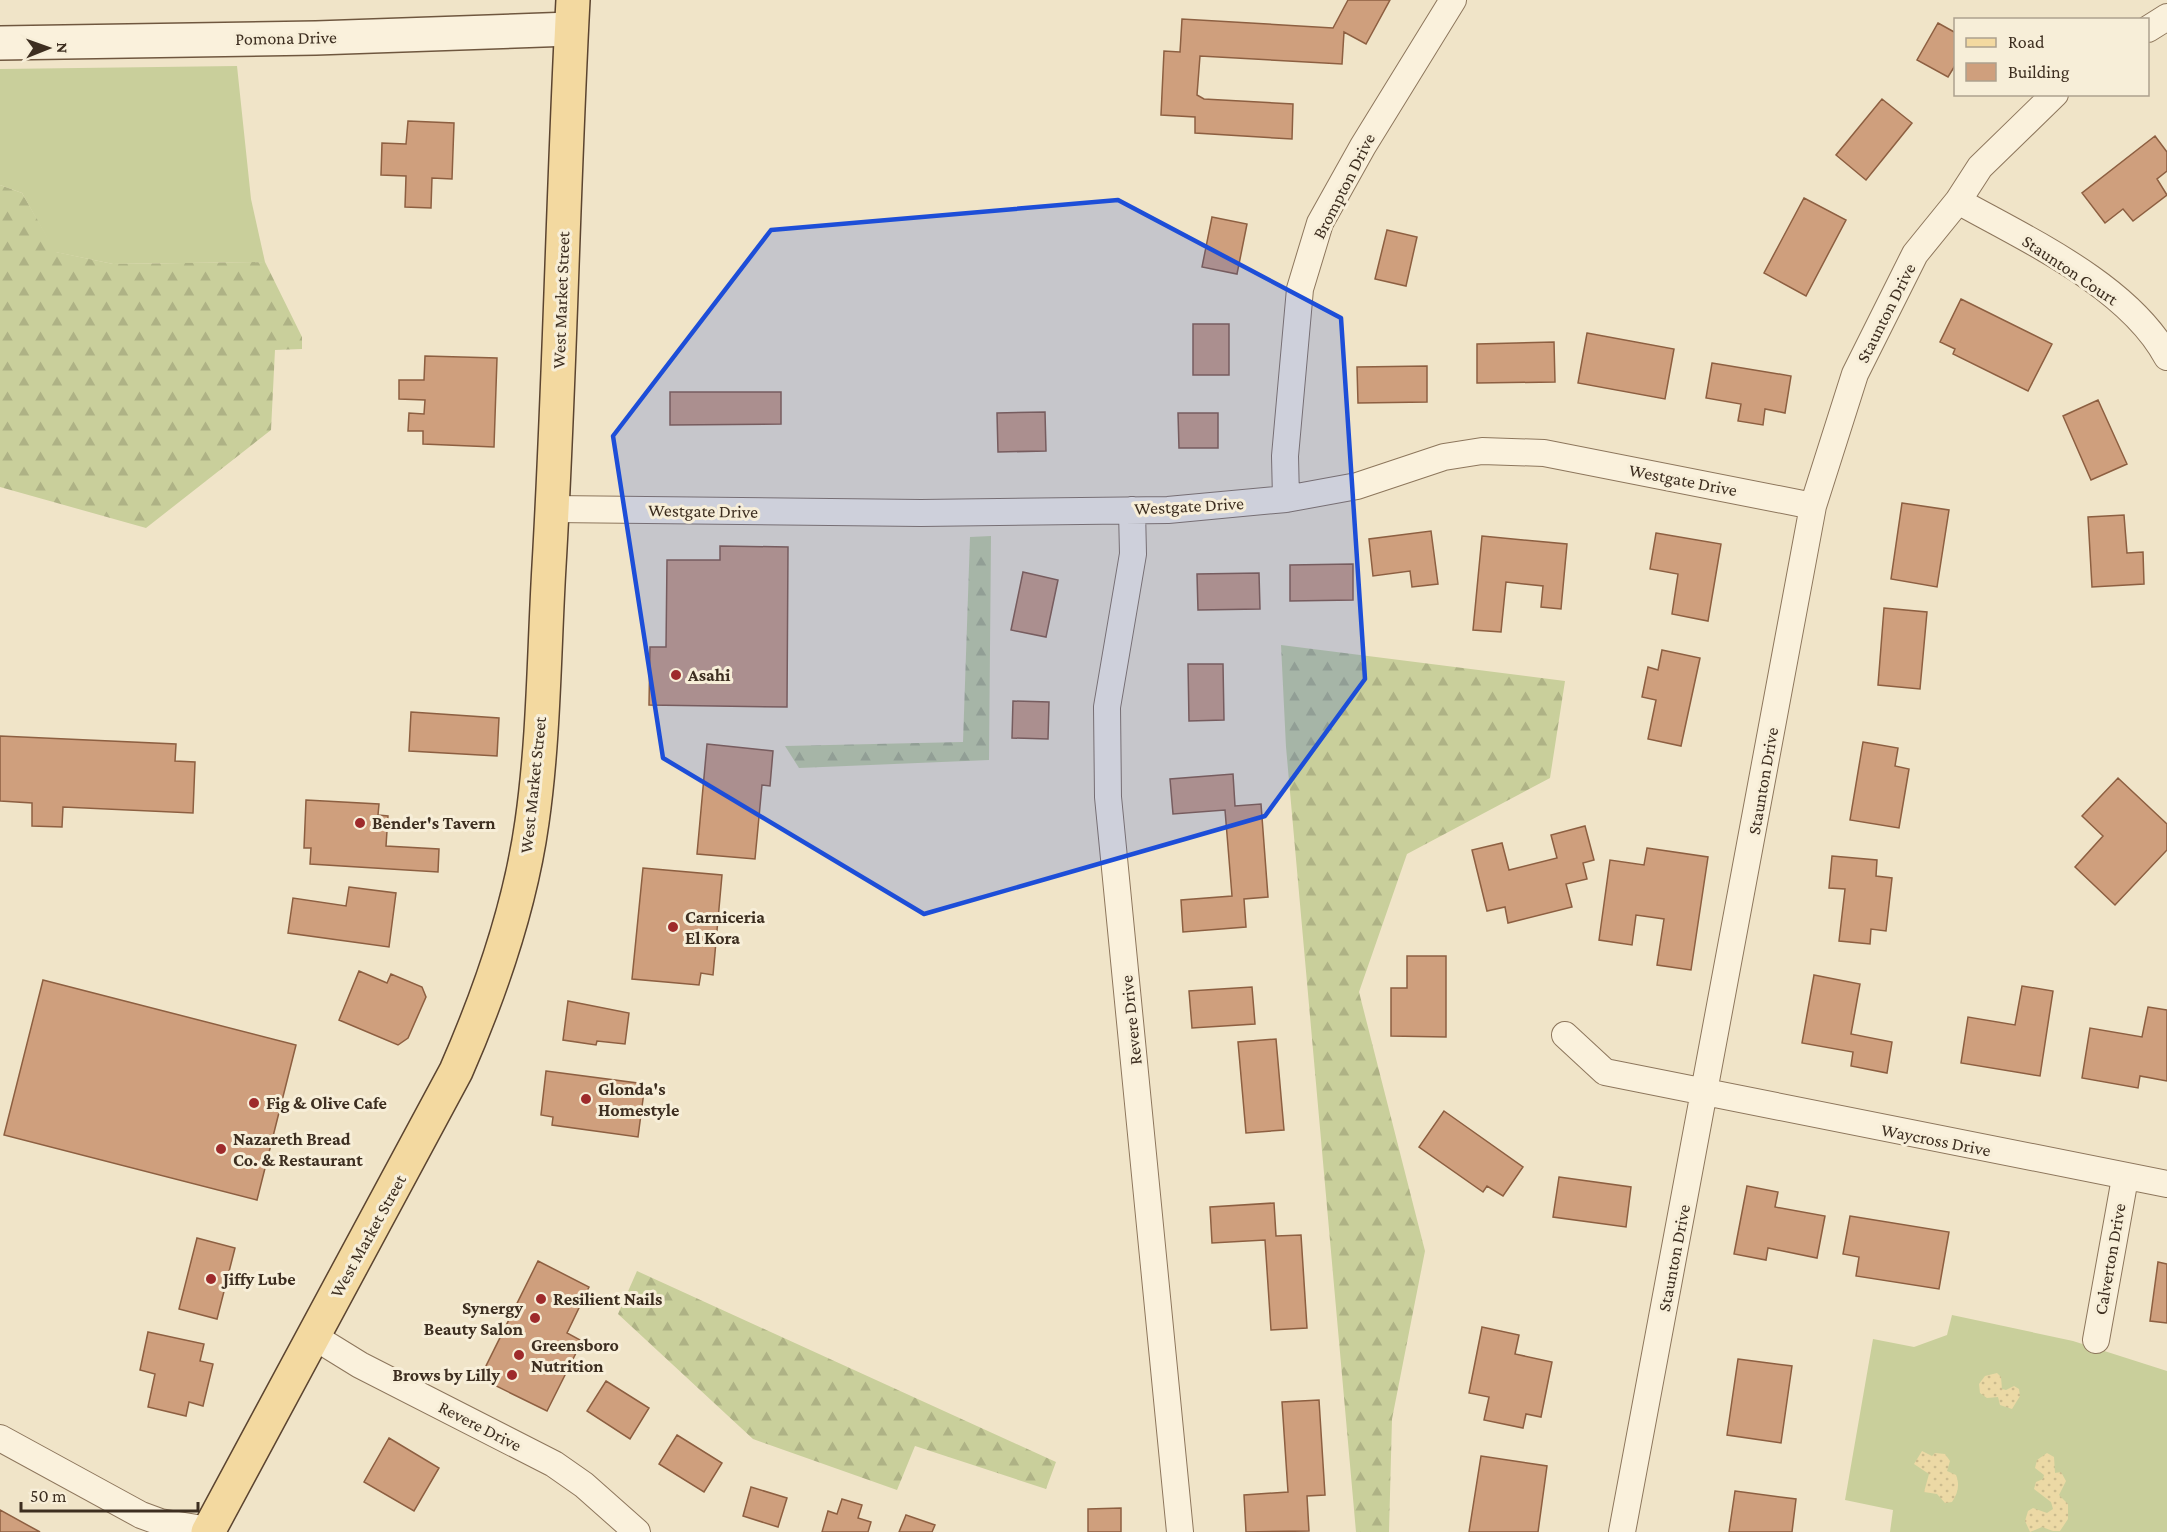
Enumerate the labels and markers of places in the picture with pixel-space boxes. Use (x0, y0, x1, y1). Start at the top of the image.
place label: Asahi (687, 665, 731, 685)
marker: Asahi (669, 668, 683, 682)
place label: Bender's Tavern (372, 813, 496, 833)
marker: Bender's Tavern (353, 816, 367, 830)
place label: Carniceria El Kora (685, 907, 765, 948)
marker: Carniceria El Kora (666, 920, 680, 934)
place label: Glonda's Homestyle (598, 1079, 679, 1120)
marker: Glonda's Homestyle (579, 1092, 593, 1106)
place label: Fig & Olive Cafe (266, 1093, 387, 1113)
marker: Fig & Olive Cafe (247, 1096, 261, 1110)
place label: Nazareth Bread Co. & Restaurant (233, 1129, 363, 1170)
marker: Nazareth Bread Co. & Restaurant (214, 1142, 228, 1156)
place label: Jiffy Lube (221, 1269, 296, 1289)
marker: Jiffy Lube (204, 1272, 218, 1286)
place label: Resilient Nails (553, 1289, 662, 1309)
marker: Resilient Nails (534, 1292, 548, 1306)
place label: Synergy Beauty Salon (424, 1298, 524, 1339)
marker: Synergy Beauty Salon (528, 1311, 542, 1325)
place label: Greensboro Nutrition (531, 1335, 619, 1376)
marker: Greensboro Nutrition (512, 1348, 526, 1362)
place label: Brows by Lilly (392, 1365, 500, 1385)
marker: Brows by Lilly (505, 1368, 519, 1382)

